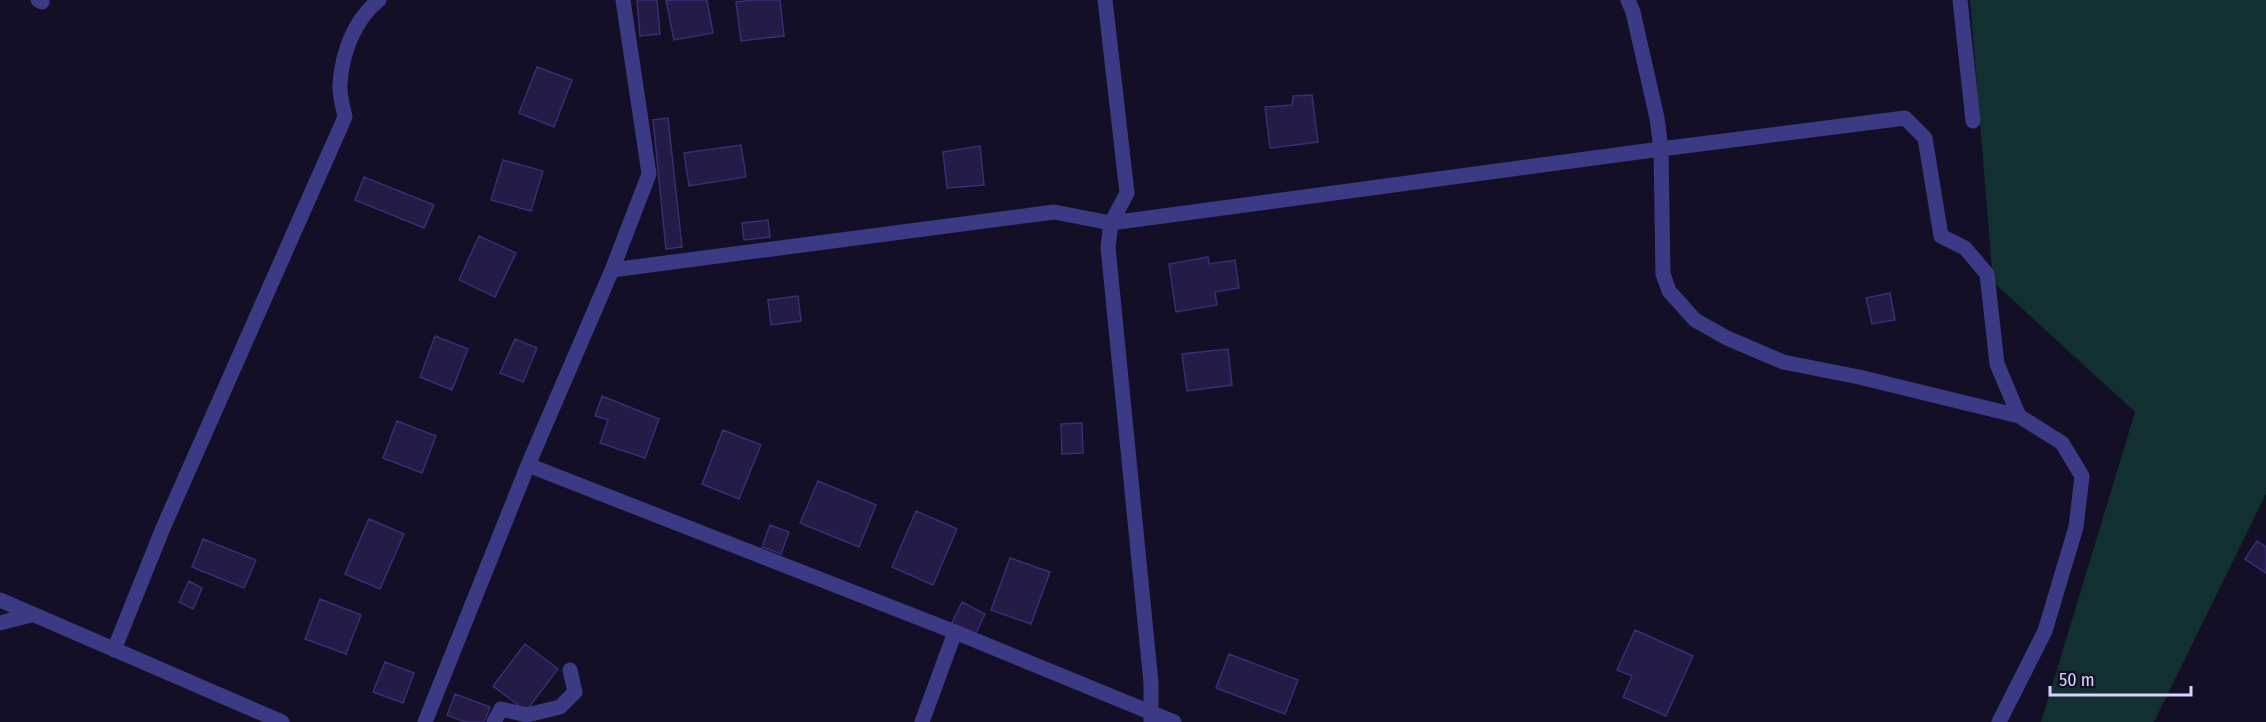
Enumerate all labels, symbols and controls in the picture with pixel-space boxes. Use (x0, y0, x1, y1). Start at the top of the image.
scale bar (2050, 659, 2191, 697)
text: 50 m (2059, 669, 2095, 691)

